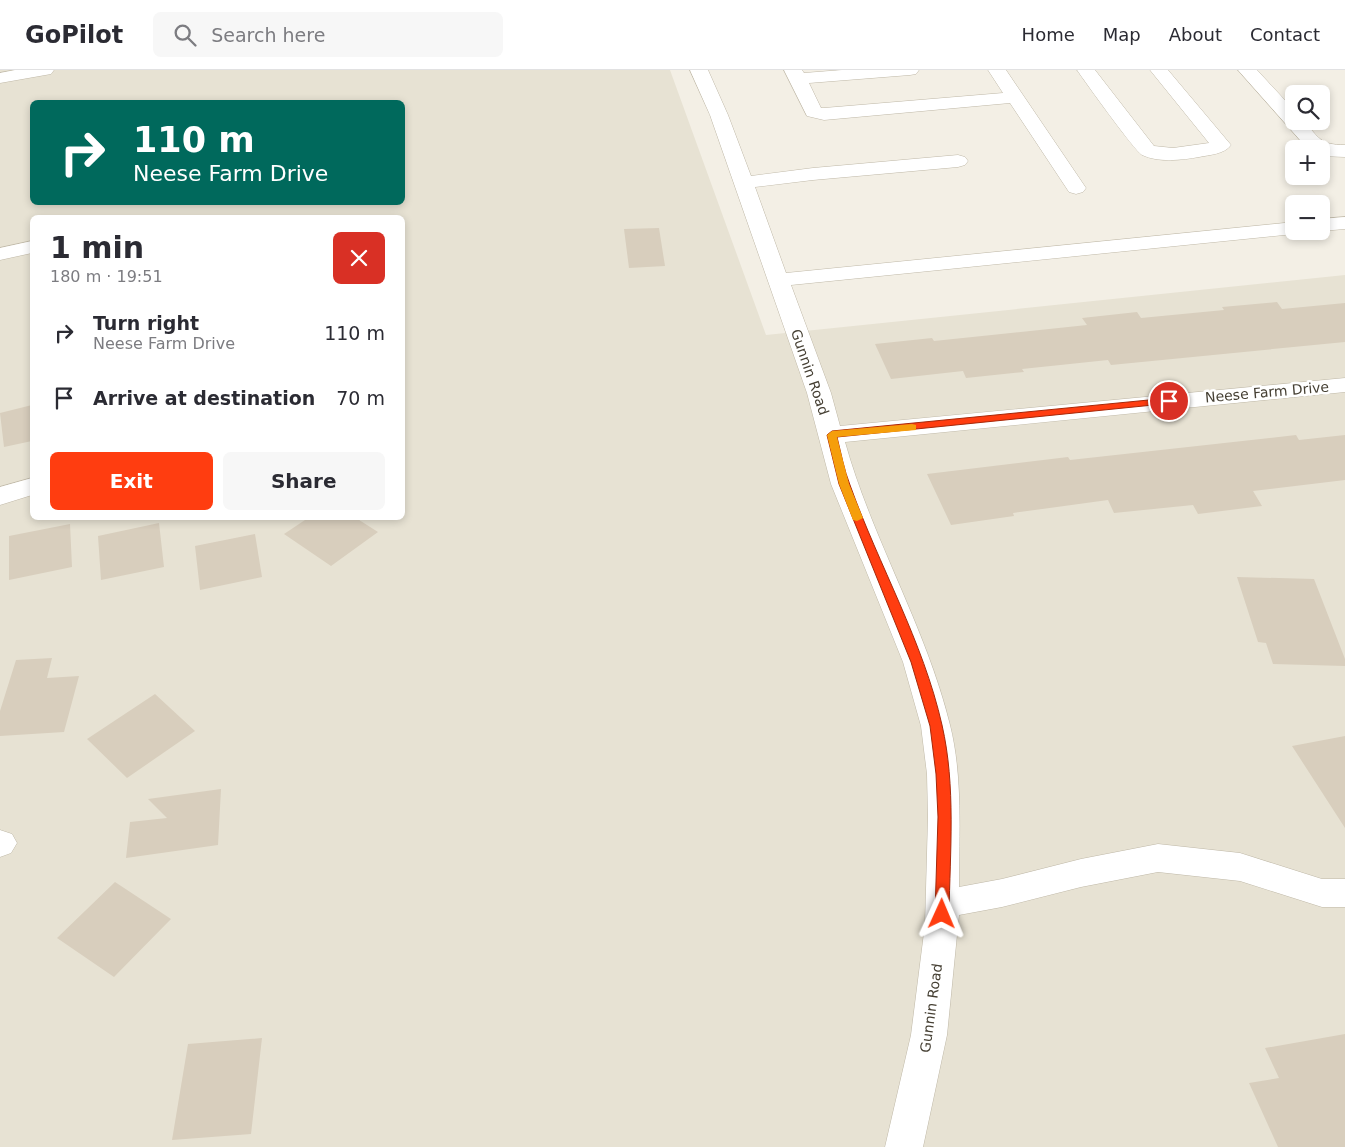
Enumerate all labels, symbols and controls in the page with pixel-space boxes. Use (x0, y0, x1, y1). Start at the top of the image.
search box (153, 12, 503, 57)
text: GoPilot (25, 21, 123, 49)
icon: search (171, 21, 199, 49)
text: Search here (211, 24, 325, 46)
text: Home (1022, 24, 1075, 45)
text: Map (1103, 24, 1141, 45)
text: About (1169, 24, 1222, 45)
text: Contact (1250, 24, 1320, 45)
map controls (1285, 85, 1330, 240)
button: search (1285, 85, 1330, 130)
icon: right (50, 120, 115, 185)
text: 110 m (133, 120, 255, 160)
button: + (1285, 140, 1330, 185)
text: Neese Farm Drive (133, 161, 328, 186)
button: − (1285, 195, 1330, 240)
text: 1 min (50, 230, 144, 265)
button: close (333, 232, 385, 284)
text: 180 m · 19:51 (50, 267, 163, 286)
text: Turn right (93, 312, 199, 334)
icon: right (50, 319, 78, 347)
text: 110 m (324, 322, 385, 344)
street label: Gunnin Road (788, 327, 832, 417)
text: Neese Farm Drive (93, 334, 235, 353)
street label: Neese Farm Drive (1204, 379, 1330, 405)
pin (1148, 380, 1190, 422)
icon: arrive (50, 384, 78, 412)
text: Arrive at destination (93, 387, 315, 409)
text: 70 m (336, 387, 385, 409)
icon: arrive (1155, 387, 1183, 415)
button: Exit (50, 452, 213, 510)
button: Share (223, 452, 385, 510)
position arrow (915, 887, 967, 939)
street label: Gunnin Road (917, 962, 945, 1054)

